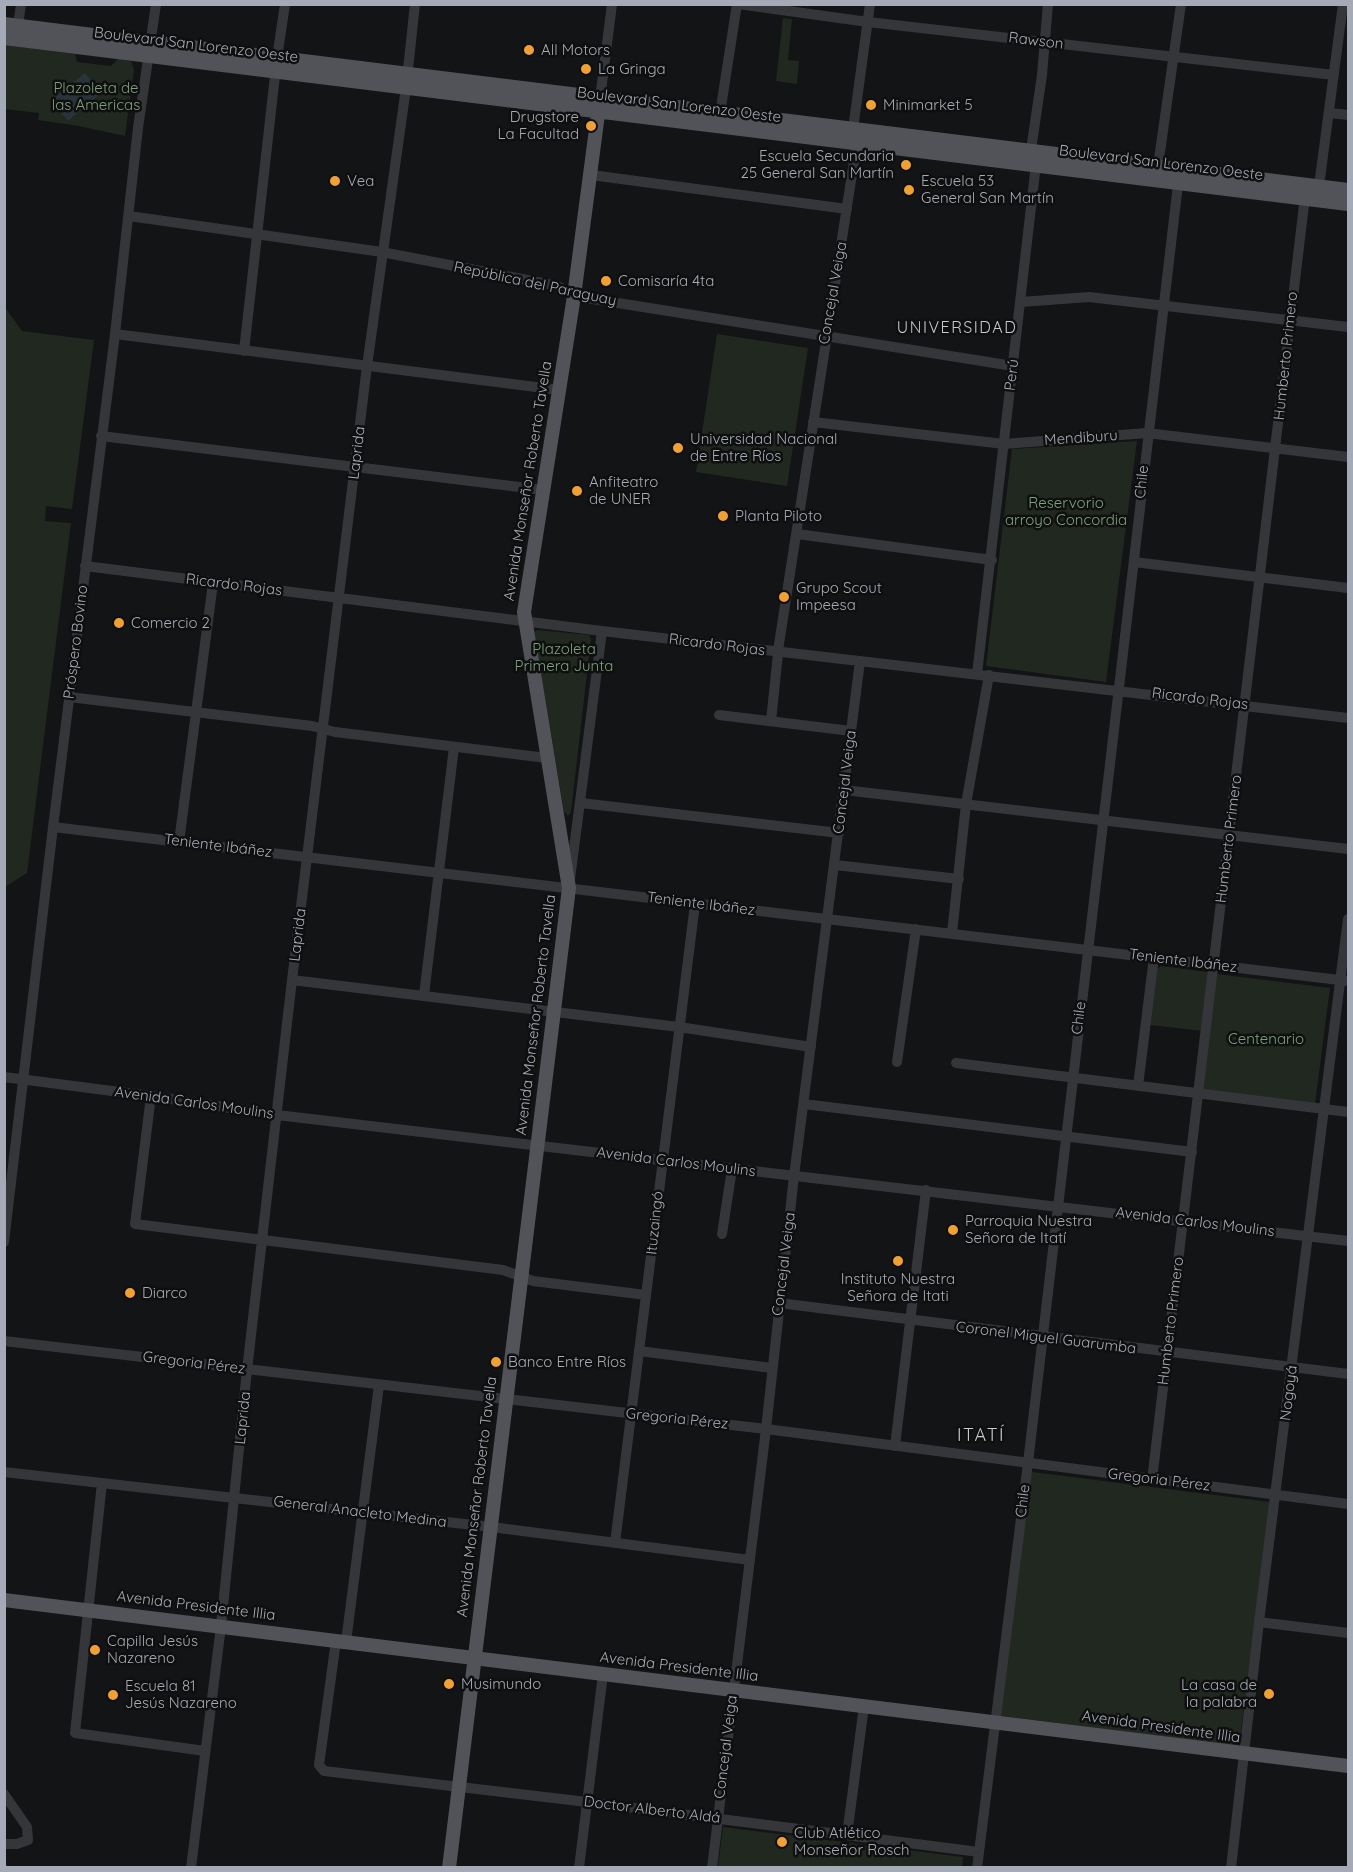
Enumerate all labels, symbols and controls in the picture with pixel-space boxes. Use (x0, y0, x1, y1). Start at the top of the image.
street label: Boulevard San Lorenzo Oeste (93, 24, 299, 66)
street label: Rawson (1008, 29, 1064, 53)
place label: All Motors (541, 41, 610, 59)
marker: All Motors (522, 43, 536, 57)
place label: La Gringa (598, 60, 666, 78)
marker: La Gringa (579, 62, 593, 76)
park label: Plazoleta de las Americas (52, 79, 140, 114)
street label: Boulevard San Lorenzo Oeste (576, 84, 782, 126)
place label: Minimarket 5 (883, 96, 973, 114)
marker: Minimarket 5 (864, 98, 878, 112)
place label: Drugstore La Facultad (498, 108, 579, 143)
marker: Drugstore La Facultad (584, 119, 598, 133)
street label: Boulevard San Lorenzo Oeste (1058, 142, 1264, 184)
place label: Escuela Secundaria 25 General San Martín (741, 147, 894, 182)
marker: Escuela Secundaria 25 General San Martín (899, 158, 913, 172)
place label: Vea (347, 172, 374, 190)
place label: Escuela 53 General San Martín (921, 172, 1054, 207)
marker: Vea (328, 174, 342, 188)
marker: Escuela 53 General San Martín (902, 183, 916, 197)
street label: Concejal Veiga (815, 240, 851, 346)
street label: República del Paraguay (452, 258, 618, 310)
place label: Comisaría 4ta (618, 272, 714, 290)
marker: Comisaría 4ta (599, 274, 613, 288)
street label: Humberto Primero (1270, 291, 1302, 421)
district label: UNIVERSIDAD (897, 318, 1017, 338)
street label: Perú (1001, 358, 1023, 392)
street label: Avenida Monseñor Roberto Tavella (500, 360, 556, 602)
street label: Laprida (345, 425, 369, 481)
street label: Mendiburu (1044, 426, 1118, 450)
place label: Universidad Nacional de Entre Ríos (690, 430, 838, 465)
marker: Universidad Nacional de Entre Ríos (671, 441, 685, 455)
street label: Chile (1131, 465, 1153, 499)
place label: Anfiteatro de UNER (589, 473, 658, 508)
marker: Anfiteatro de UNER (570, 484, 584, 498)
park label: Reservorio arroyo Concordia (1005, 494, 1127, 529)
place label: Planta Piloto (735, 507, 822, 525)
marker: Planta Piloto (716, 509, 730, 523)
street label: Ricardo Rojas (185, 570, 283, 600)
place label: Grupo Scout Impeesa (796, 579, 882, 614)
street label: Próspero Bovino (60, 584, 92, 700)
marker: Grupo Scout Impeesa (777, 590, 791, 604)
place label: Comercio 2 (131, 614, 210, 632)
marker: Comercio 2 (112, 616, 126, 630)
street label: Ricardo Rojas (668, 630, 766, 660)
park label: Plazoleta Primera Junta (515, 640, 613, 675)
street label: Ricardo Rojas (1151, 684, 1249, 714)
street label: Concejal Veiga (830, 729, 860, 835)
street label: Humberto Primero (1212, 774, 1246, 904)
street label: Teniente Ibáñez (163, 830, 273, 862)
street label: Teniente Ibáñez (646, 888, 756, 920)
street label: Avenida Monseñor Roberto Tavella (512, 894, 560, 1136)
street label: Laprida (286, 907, 310, 963)
street label: Teniente Ibáñez (1128, 945, 1238, 977)
street label: Chile (1068, 1000, 1090, 1036)
park label: Centenario (1228, 1030, 1304, 1048)
street label: Avenida Carlos Moulins (113, 1083, 275, 1123)
street label: Avenida Carlos Moulins (595, 1143, 757, 1181)
street label: Ituzaingó (643, 1190, 667, 1256)
street label: Avenida Carlos Moulins (1114, 1203, 1276, 1241)
street label: Concejal Veiga (769, 1211, 799, 1317)
place label: Parroquia Nuestra Señora de Itatí (965, 1212, 1092, 1247)
marker: Parroquia Nuestra Señora de Itatí (946, 1223, 960, 1237)
marker: Instituto Nuestra Señora de Itati (891, 1254, 905, 1268)
street label: Humberto Primero (1154, 1256, 1188, 1386)
place label: Instituto Nuestra Señora de Itati (841, 1270, 955, 1305)
place label: Diarco (142, 1284, 187, 1302)
marker: Diarco (123, 1286, 137, 1300)
street label: Coronel Miguel Guarumba (955, 1318, 1137, 1358)
street label: Gregoria Pérez (142, 1348, 246, 1378)
place label: Banco Entre Ríos (508, 1353, 626, 1371)
marker: Banco Entre Ríos (489, 1355, 503, 1369)
street label: Nogoyá (1277, 1364, 1301, 1422)
street label: Avenida Monseñor Roberto Tavella (453, 1376, 501, 1618)
street label: Laprida (231, 1391, 255, 1445)
street label: Gregoria Pérez (625, 1405, 729, 1433)
district label: ITATÍ (957, 1425, 1005, 1447)
street label: Gregoria Pérez (1107, 1465, 1211, 1495)
street label: Chile (1012, 1483, 1034, 1519)
street label: General Anacleto Medina (272, 1492, 448, 1532)
street label: Avenida Presidente Illia (116, 1587, 276, 1625)
place label: Capilla Jesús Nazareno (107, 1632, 198, 1667)
marker: Capilla Jesús Nazareno (88, 1643, 102, 1657)
street label: Avenida Presidente Illia (599, 1648, 759, 1686)
place label: Musimundo (461, 1675, 541, 1693)
place label: La casa de la palabra (1181, 1676, 1257, 1711)
place label: Escuela 81 Jesús Nazareno (125, 1677, 237, 1712)
marker: Musimundo (442, 1677, 456, 1691)
marker: La casa de la palabra (1262, 1687, 1276, 1701)
marker: Escuela 81 Jesús Nazareno (106, 1688, 120, 1702)
street label: Concejal Veiga (711, 1694, 741, 1800)
street label: Avenida Presidente Illia (1081, 1707, 1241, 1747)
street label: Doctor Alberto Aldá (583, 1793, 721, 1827)
place label: Club Atlético Monseñor Rosch (794, 1824, 910, 1859)
marker: Club Atlético Monseñor Rosch (775, 1835, 789, 1849)

